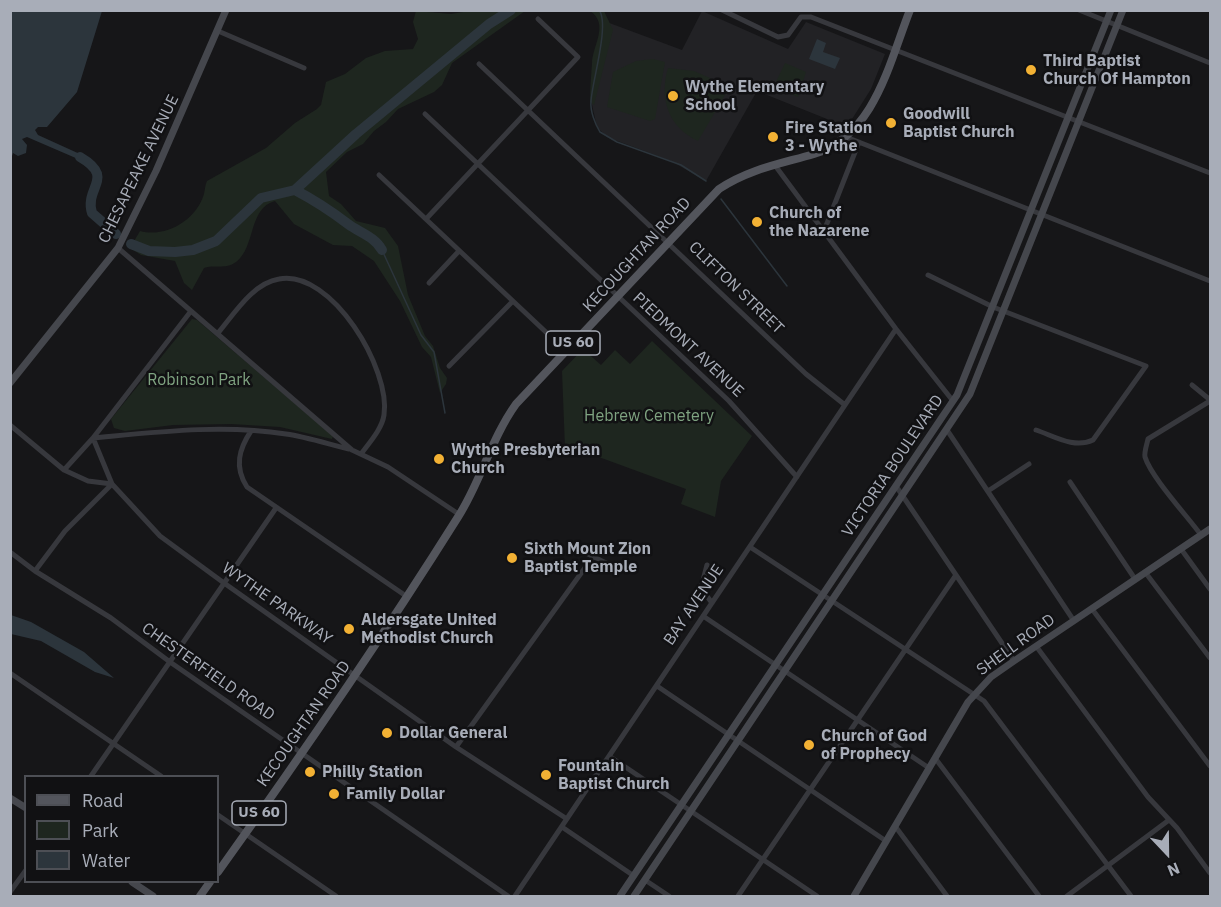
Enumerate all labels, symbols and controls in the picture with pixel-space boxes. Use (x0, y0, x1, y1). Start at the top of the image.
place label: Third Baptist Church Of Hampton (1043, 51, 1191, 89)
marker: Third Baptist Church Of Hampton (1024, 63, 1038, 77)
place label: Wythe Elementary School (685, 77, 824, 115)
marker: Wythe Elementary School (666, 89, 680, 103)
street label: CHESAPEAKE AVENUE (95, 92, 183, 246)
place label: Goodwill Baptist Church (903, 104, 1015, 142)
marker: Goodwill Baptist Church (884, 116, 898, 130)
place label: Fire Station 3 - Wythe (785, 118, 872, 156)
marker: Fire Station 3 - Wythe (766, 130, 780, 144)
street label: KECOUGHTAN ROAD (579, 194, 695, 316)
place label: Church of the Nazarene (769, 203, 869, 241)
marker: Church of the Nazarene (750, 215, 764, 229)
street label: CLIFTON STREET (684, 238, 788, 338)
street label: PIEDMONT AVENUE (628, 289, 748, 401)
road number: US 60 (546, 331, 600, 355)
park label: Robinson Park (147, 370, 251, 390)
street label: VICTORIA BOULEVARD (838, 391, 948, 541)
park label: Hebrew Cemetery (584, 406, 714, 426)
place label: Wythe Presbyterian Church (451, 440, 600, 478)
marker: Wythe Presbyterian Church (432, 452, 446, 466)
place label: Sixth Mount Zion Baptist Temple (524, 539, 651, 577)
marker: Sixth Mount Zion Baptist Temple (505, 551, 519, 565)
street label: WYTHE PARKWAY (218, 559, 336, 649)
street label: BAY AVENUE (660, 561, 728, 649)
place label: Aldersgate United Methodist Church (361, 610, 497, 648)
street label: SHELL ROAD (973, 610, 1059, 680)
street label: CHESTERFIELD ROAD (138, 619, 278, 725)
marker: Aldersgate United Methodist Church (342, 622, 356, 636)
street label: KECOUGHTAN ROAD (253, 657, 355, 791)
place label: Dollar General (399, 723, 507, 743)
marker: Dollar General (380, 726, 394, 740)
place label: Church of God of Prophecy (821, 726, 927, 764)
marker: Church of God of Prophecy (802, 738, 816, 752)
place label: Fountain Baptist Church (558, 756, 670, 794)
place label: Philly Station (322, 762, 423, 782)
marker: Philly Station (303, 765, 317, 779)
marker: Fountain Baptist Church (539, 768, 553, 782)
legend (24, 775, 219, 883)
place label: Family Dollar (346, 784, 445, 804)
marker: Family Dollar (327, 787, 341, 801)
text: Road (82, 789, 123, 812)
road number: US 60 (232, 801, 286, 825)
text: Park (82, 819, 118, 842)
north arrow (1137, 823, 1197, 883)
text: Water (82, 849, 130, 872)
text: N (1165, 858, 1183, 881)

